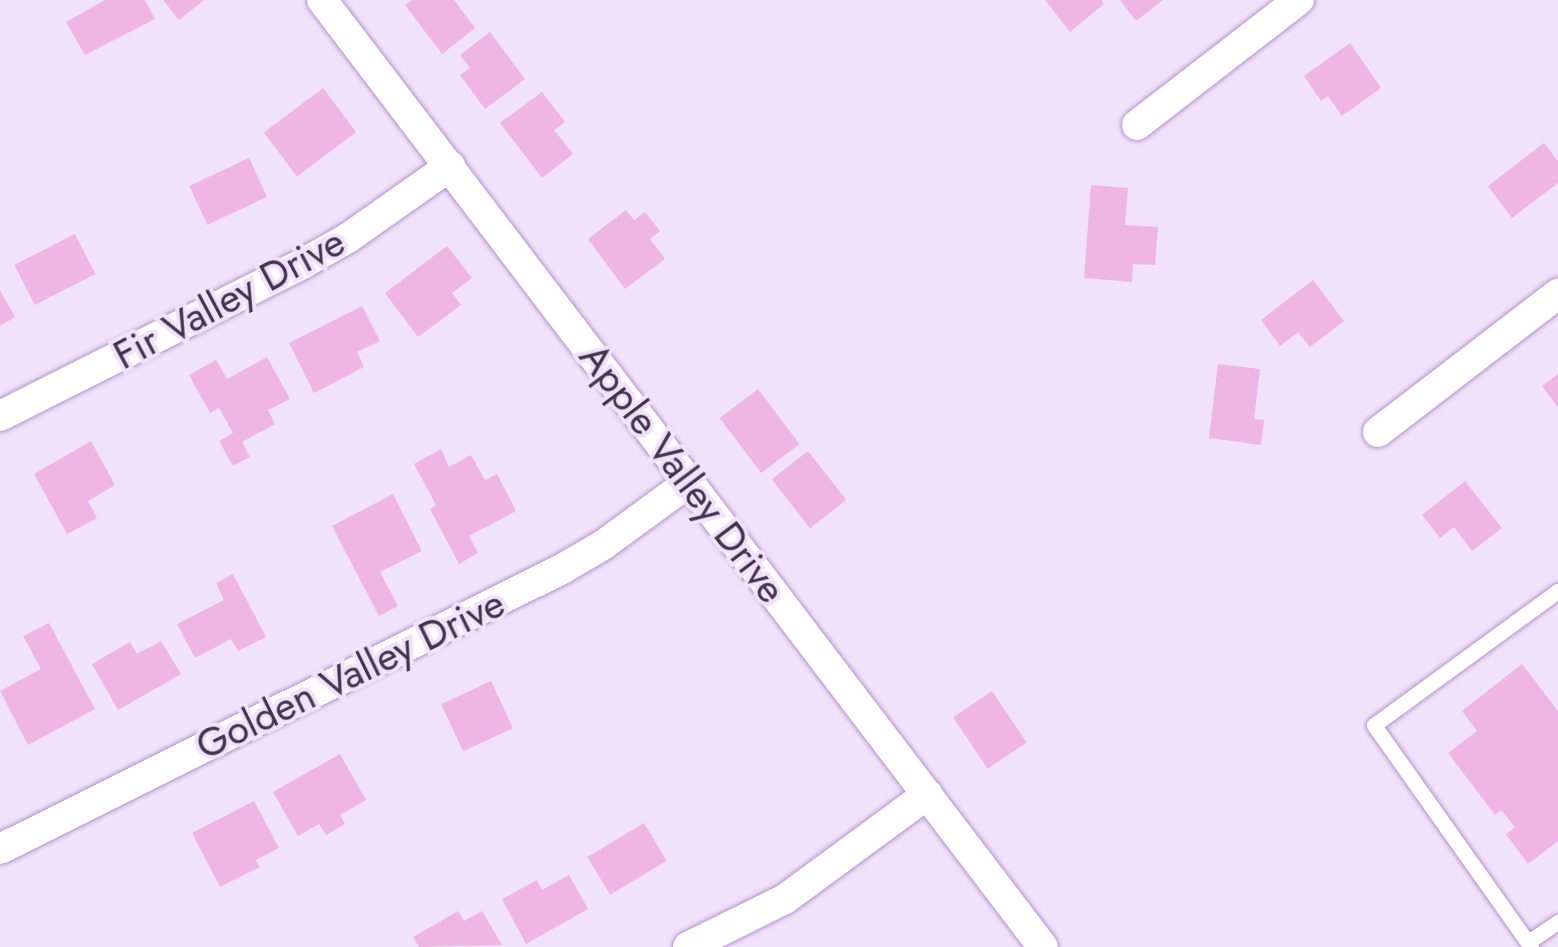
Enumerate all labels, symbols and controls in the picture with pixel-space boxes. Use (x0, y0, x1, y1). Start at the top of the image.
street label: Fir Valley Drive (105, 217, 353, 379)
street label: Apple Valley Drive (570, 334, 796, 612)
street label: Golden Valley Drive (188, 579, 512, 769)

